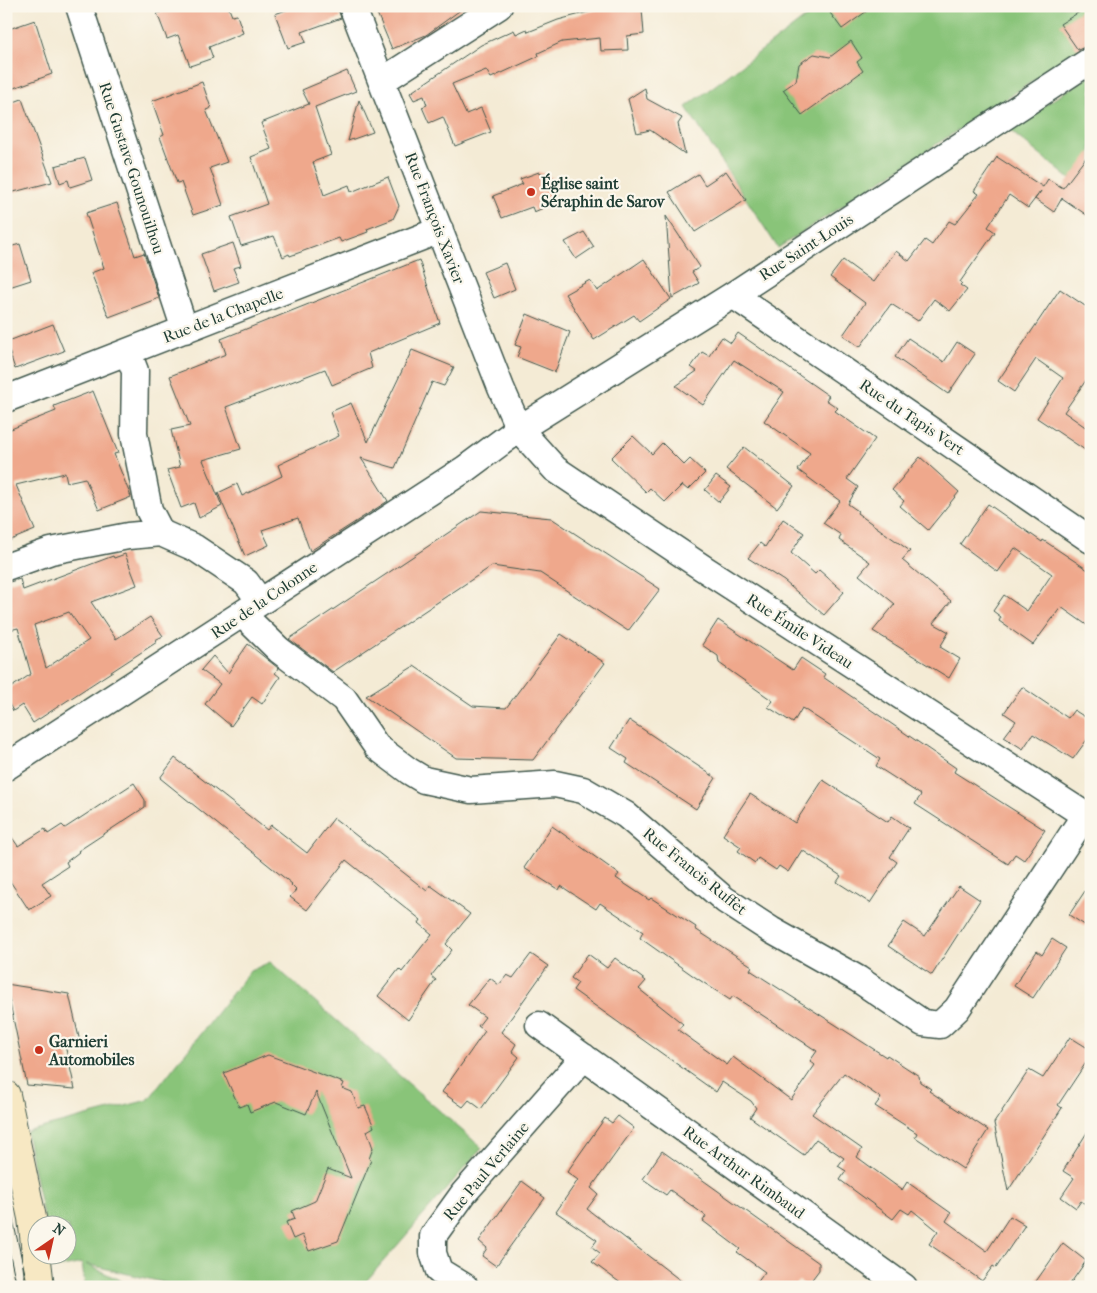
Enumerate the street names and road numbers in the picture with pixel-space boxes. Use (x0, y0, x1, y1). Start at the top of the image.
street label: Rue Gustave Gounouilhou (95, 80, 169, 256)
street label: Rue François Xavier (401, 149, 469, 287)
street label: Rue Saint-Louis (755, 209, 857, 285)
street label: Rue de la Chapelle (160, 283, 286, 347)
street label: Rue du Tapis Vert (856, 375, 968, 459)
street label: Rue de la Colonne (207, 557, 321, 643)
street label: Rue Émile Videau (743, 589, 857, 673)
street label: Rue Francis Ruffet (639, 823, 751, 919)
street label: Rue Paul Verlaine (439, 1118, 533, 1224)
street label: Rue Arthur Rimbaud (679, 1121, 809, 1223)

